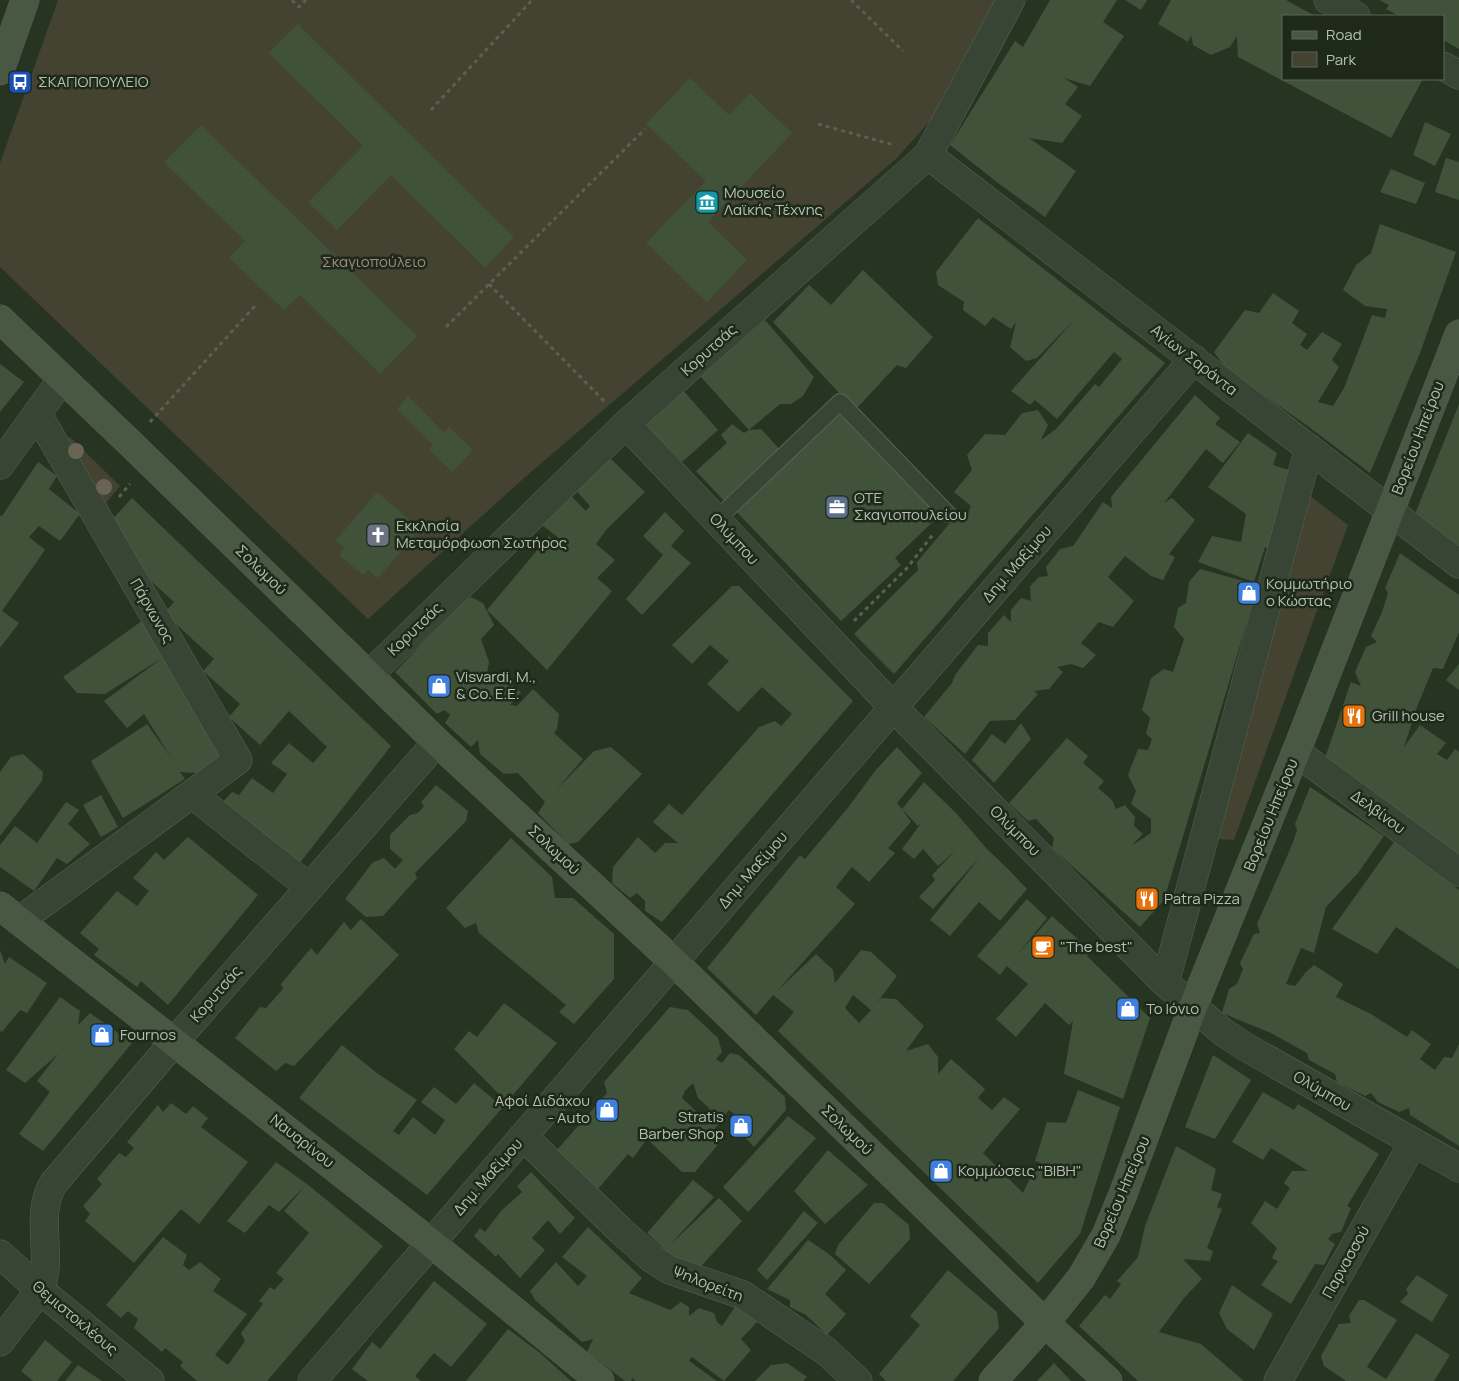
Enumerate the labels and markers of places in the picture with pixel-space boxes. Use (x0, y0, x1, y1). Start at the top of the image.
bus stop icon: ΣΚΑΓΙΟΠΟΥΛΕΙΟ (7, 69, 33, 95)
place label: ΣΚΑΓΙΟΠΟΥΛΕΙΟ (38, 71, 149, 92)
place label: Μουσείο Λαϊκής Τέχνης (724, 182, 823, 220)
museum icon: Μουσείο Λαϊκής Τέχνης (694, 189, 720, 215)
place label: ΟΤΕ Σκαγιοπουλείου (854, 487, 967, 525)
office icon: ΟΤΕ Σκαγιοπουλείου (824, 494, 850, 520)
place label: Εκκλησία Μεταμόρφωση Σωτήρος (396, 515, 567, 553)
church icon: Εκκλησία Μεταμόρφωση Σωτήρος (365, 522, 391, 548)
place label: Κομμωτήριο ο Κώστας (1266, 573, 1352, 611)
shop icon: Κομμωτήριο ο Κώστας (1236, 580, 1262, 606)
place label: Visvardi, M., & Co. E.E. (456, 666, 536, 704)
shop icon: Visvardi, M., & Co. E.E. (426, 673, 452, 699)
restaurant icon: Grill house (1341, 703, 1367, 729)
place label: Grill house (1372, 705, 1445, 726)
restaurant icon: Patra Pizza (1134, 886, 1160, 912)
place label: Patra Pizza (1164, 888, 1240, 909)
cafe icon: "The best" (1030, 934, 1056, 960)
place label: "The best" (1060, 936, 1133, 957)
shop icon: Το Ιόνιο (1115, 996, 1141, 1022)
place label: Το Ιόνιο (1146, 998, 1199, 1019)
shop icon: Fournos (89, 1022, 115, 1048)
place label: Fournos (120, 1024, 176, 1045)
place label: Αφοί Διδάχου - Auto (495, 1090, 590, 1128)
shop icon: Αφοί Διδάχου - Auto (594, 1097, 620, 1123)
place label: Stratis Barber Shop (639, 1106, 724, 1144)
shop icon: Stratis Barber Shop (728, 1113, 754, 1139)
shop icon: Κομμώσεις "ΒΙΒΗ" (928, 1158, 954, 1184)
place label: Κομμώσεις "ΒΙΒΗ" (958, 1160, 1082, 1181)

